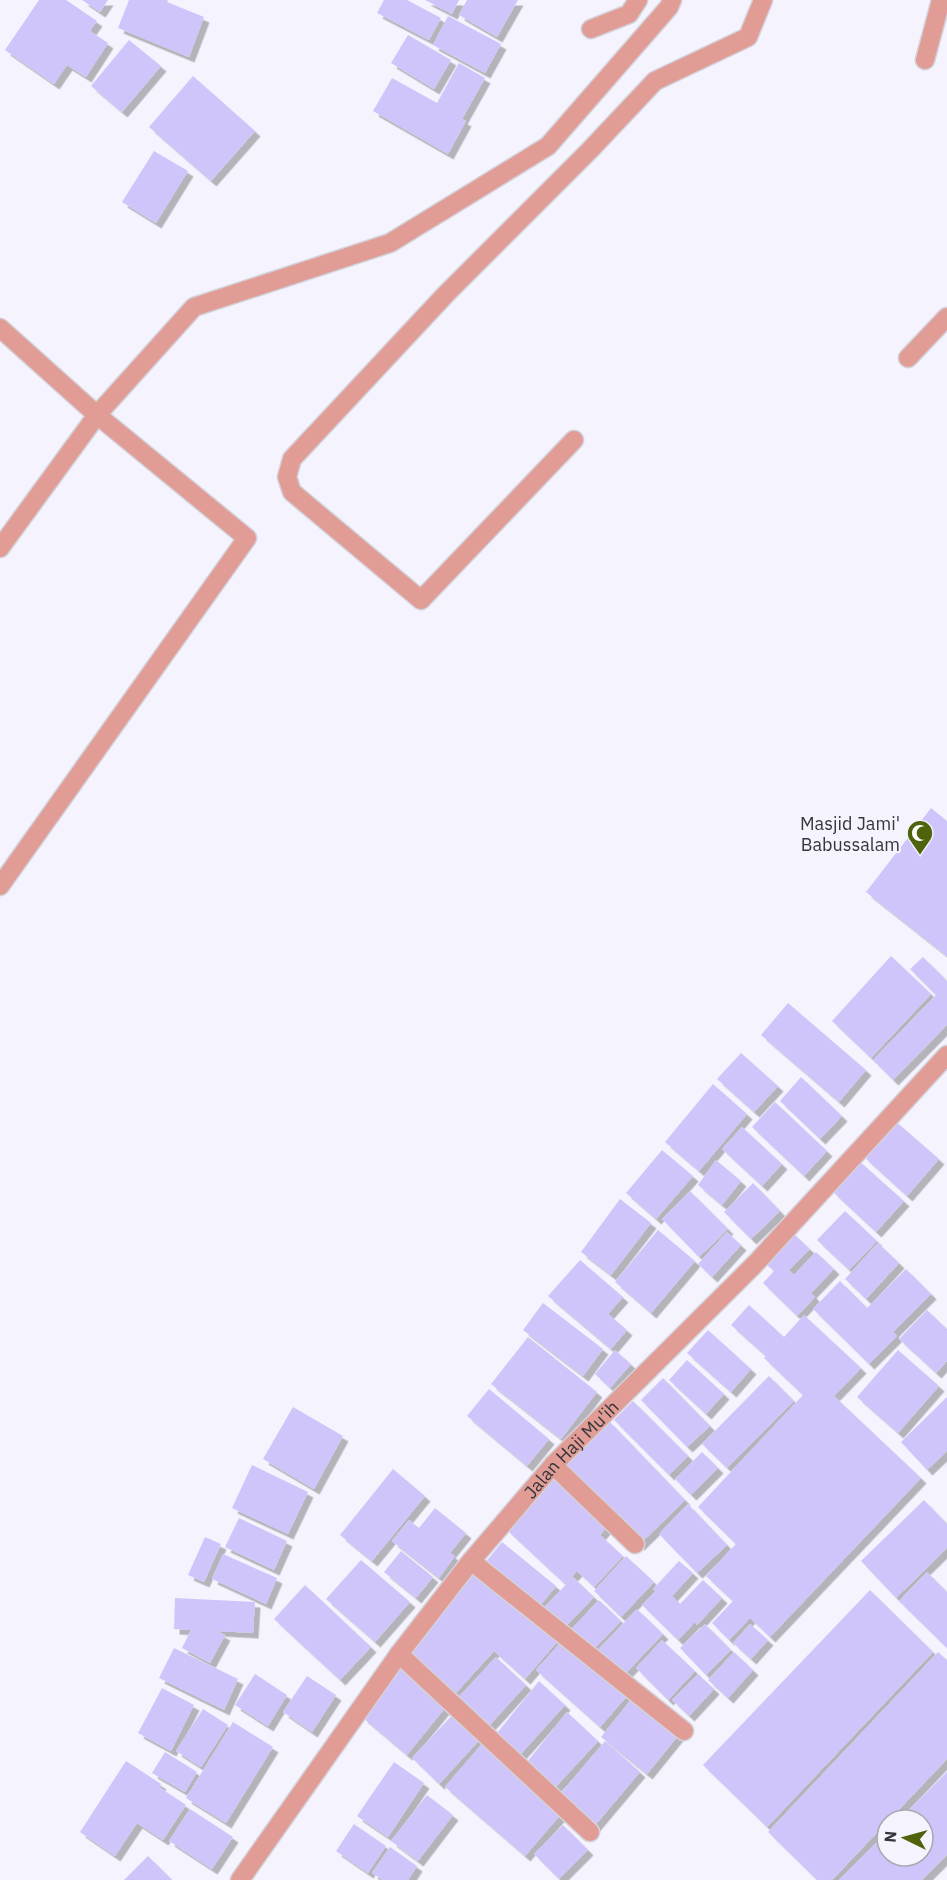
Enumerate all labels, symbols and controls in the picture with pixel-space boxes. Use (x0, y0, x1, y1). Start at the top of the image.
place label: Masjid Jami' Babussalam (800, 812, 900, 856)
mosque icon: Masjid Jami' Babussalam (905, 818, 935, 856)
street label: Jalan Haji Mu'ih (518, 1395, 623, 1503)
north arrow (875, 1808, 935, 1868)
text: N (880, 1830, 901, 1843)

